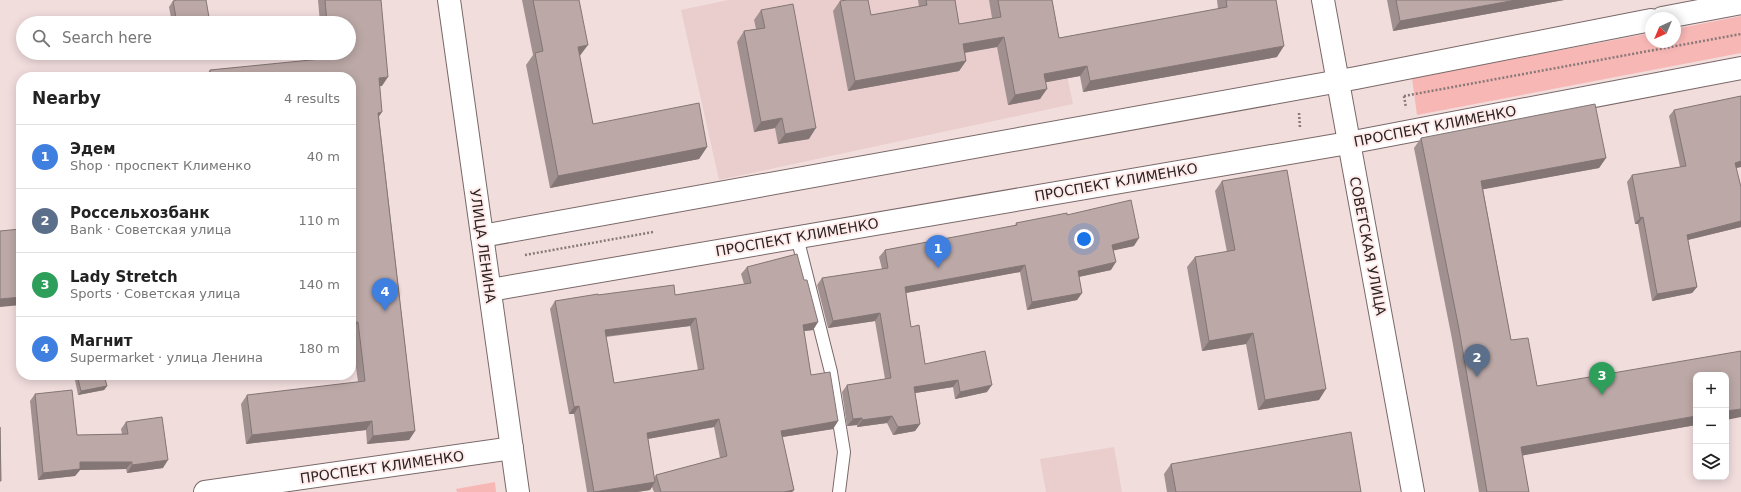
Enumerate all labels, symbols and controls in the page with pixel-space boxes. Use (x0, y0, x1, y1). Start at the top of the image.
north arrow (1645, 12, 1681, 48)
search box (16, 16, 356, 60)
icon: search (30, 27, 52, 49)
text: Search here (62, 29, 152, 47)
text: Nearby (32, 88, 101, 108)
text: 4 results (284, 91, 340, 106)
street label: ПРОСПЕКТ КЛИМЕНКО (1352, 102, 1518, 150)
text: Эдем (70, 140, 116, 158)
text: 1 (40, 149, 50, 164)
text: 40 m (307, 149, 340, 164)
text: Shop · проспект Клименко (70, 158, 251, 173)
street label: ПРОСПЕКТ КЛИМЕНКО (1033, 160, 1199, 204)
street label: СОВЕТСКАЯ УЛИЦА (1347, 175, 1389, 317)
street label: УЛИЦА ЛЕНИНА (467, 188, 499, 304)
text: Россельхозбанк (70, 204, 210, 222)
text: 2 (40, 213, 50, 228)
text: 110 m (298, 213, 340, 228)
street label: ПРОСПЕКТ КЛИМЕНКО (714, 215, 880, 259)
text: Bank · Советская улица (70, 222, 232, 237)
your location (1074, 229, 1094, 249)
pin: 1 (925, 235, 951, 268)
text: Lady Stretch (70, 268, 178, 286)
text: 3 (40, 277, 50, 292)
text: 140 m (298, 277, 340, 292)
pin: 4 (372, 278, 398, 311)
text: Sports · Советская улица (70, 286, 241, 301)
text: Магнит (70, 332, 132, 350)
text: 4 (40, 341, 50, 356)
text: 180 m (298, 341, 340, 356)
pin: 2 (1464, 344, 1490, 377)
text: Supermarket · улица Ленина (70, 350, 263, 365)
pin: 3 (1589, 362, 1615, 395)
map controls (1693, 372, 1729, 480)
button: + (1693, 372, 1729, 408)
button: − (1693, 408, 1729, 444)
button: layers (1693, 444, 1729, 480)
street label: ПРОСПЕКТ КЛИМЕНКО (299, 448, 465, 486)

